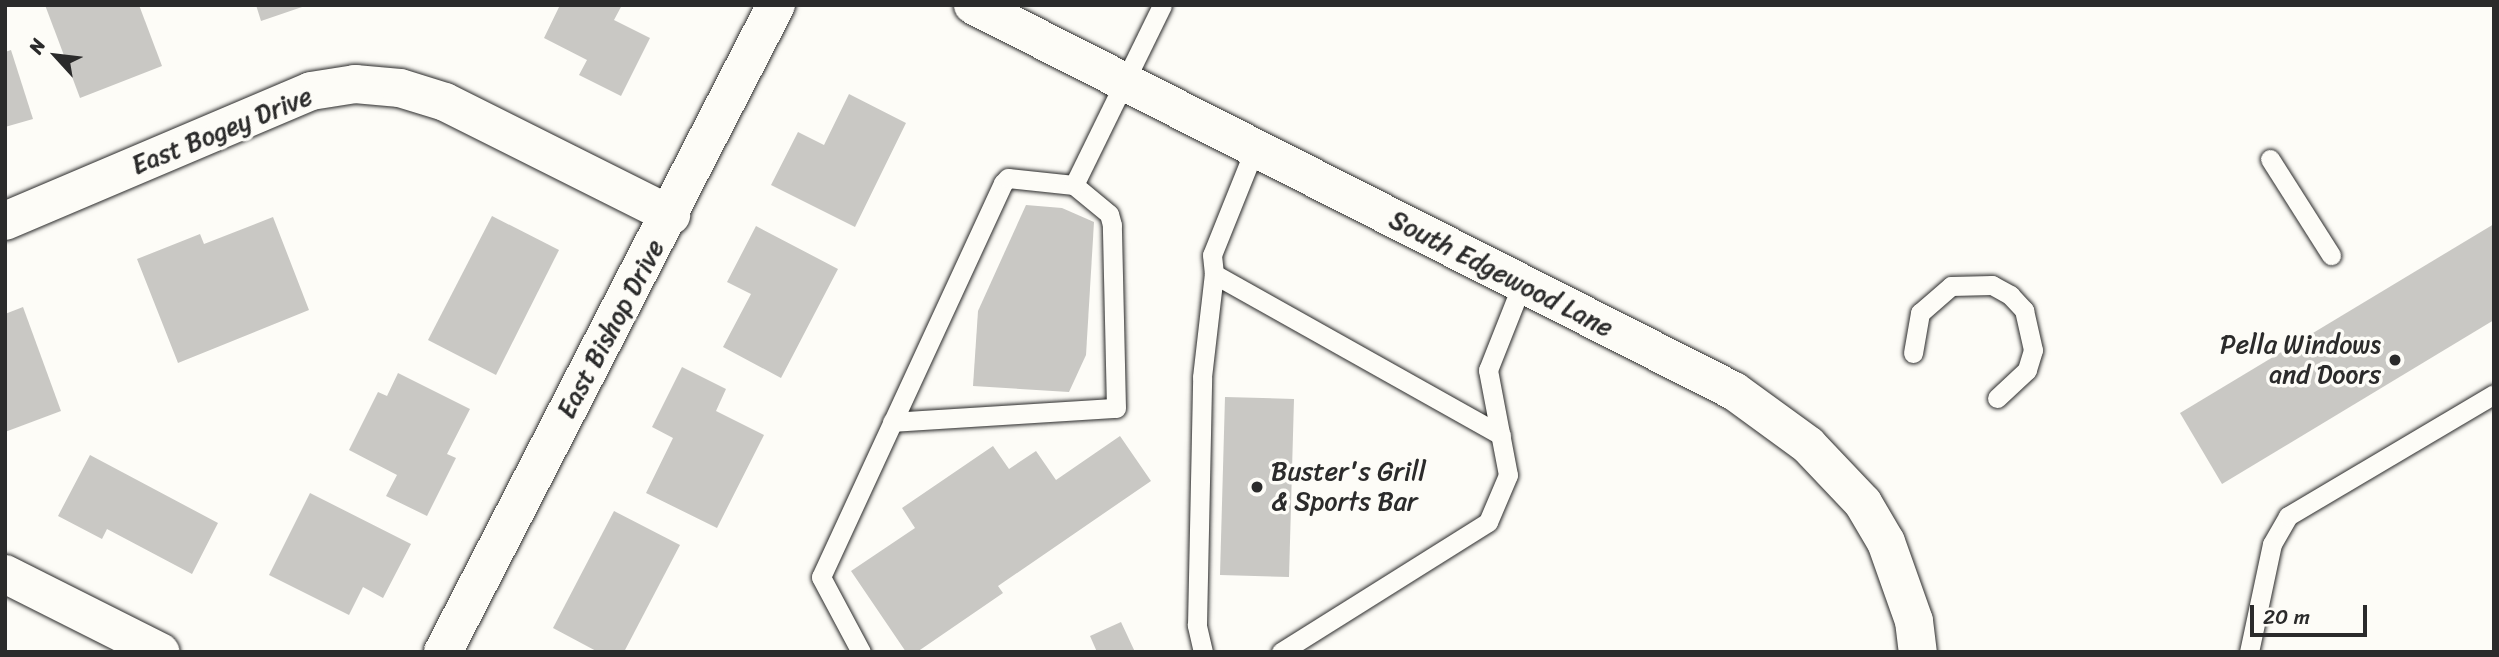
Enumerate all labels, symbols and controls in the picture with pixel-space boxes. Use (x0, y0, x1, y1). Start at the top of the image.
north arrow (21, 21, 91, 91)
text: N (19, 33, 55, 60)
street label: East Bogey Drive (127, 80, 317, 182)
street label: South Edgewood Lane (1384, 204, 1618, 344)
street label: East Bishop Drive (550, 234, 672, 424)
place label: Pella Windows and Doors (2219, 329, 2381, 390)
marker: Pella Windows and Doors (2387, 352, 2403, 368)
place label: Buster's Grill & Sports Bar (1271, 456, 1426, 518)
marker: Buster's Grill & Sports Bar (1249, 479, 1265, 495)
scale bar (2254, 590, 2371, 634)
text: 20 m (2263, 598, 2310, 636)

